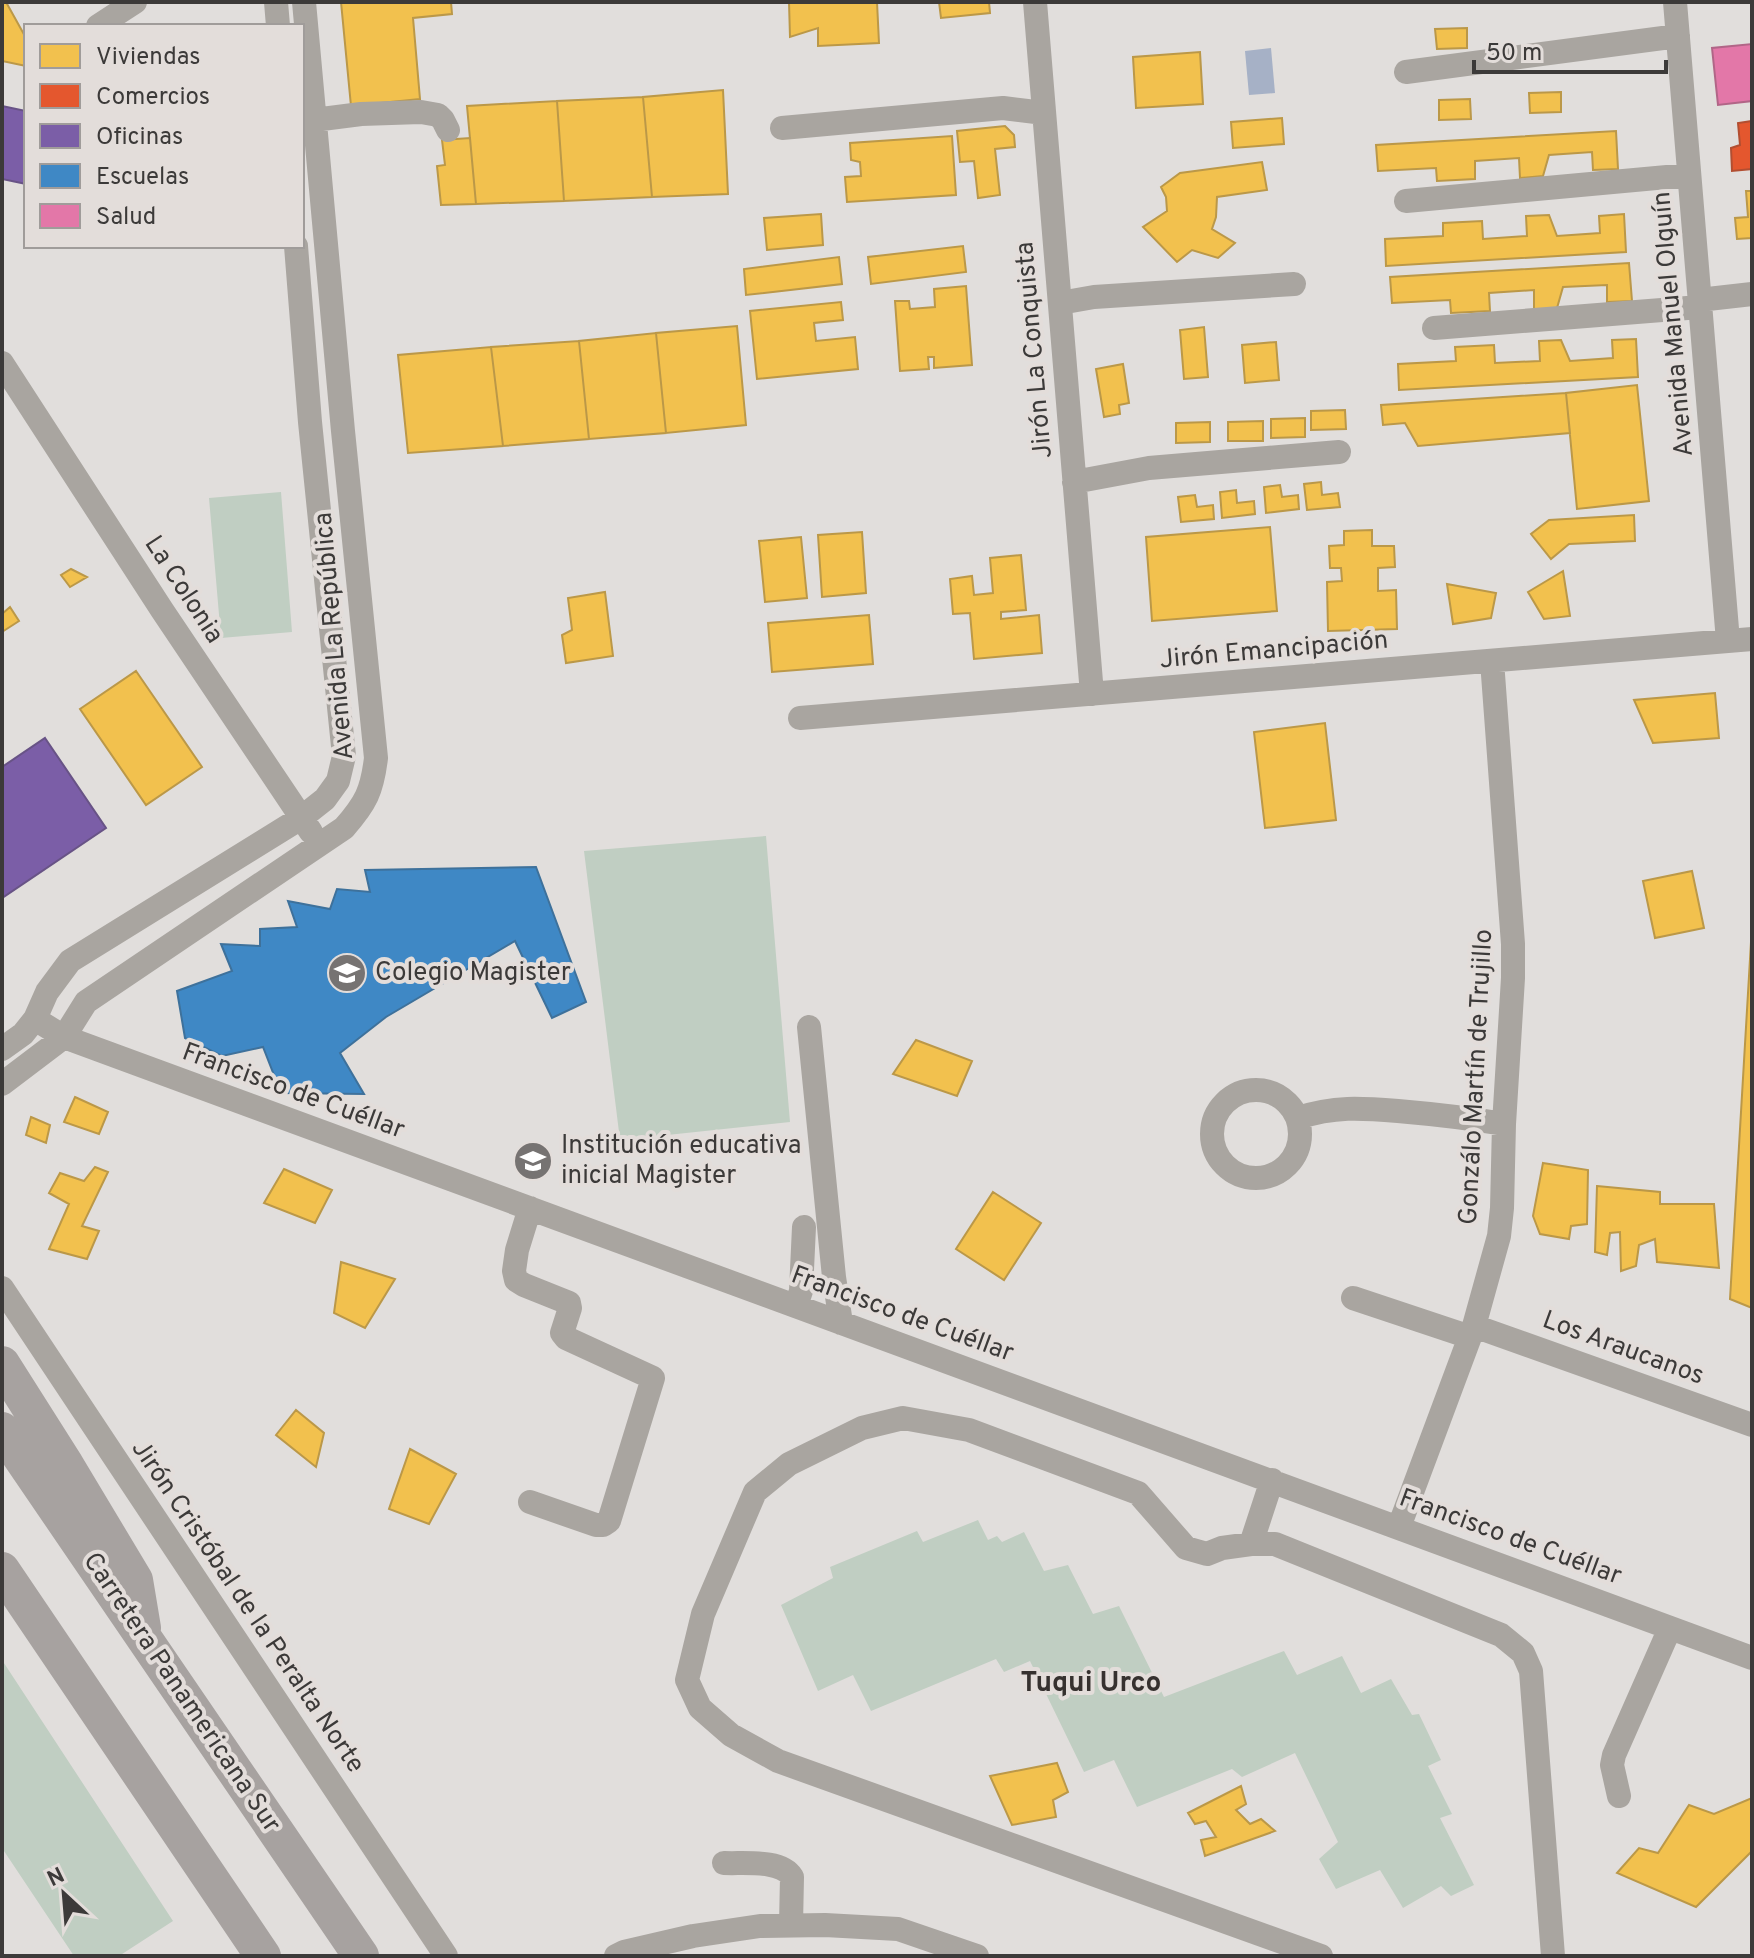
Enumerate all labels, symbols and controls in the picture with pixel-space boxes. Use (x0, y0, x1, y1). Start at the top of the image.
legend (24, 24, 304, 248)
scale bar (1474, 24, 1666, 74)
text: 50 m (1486, 39, 1542, 69)
text: Viviendas (96, 43, 201, 73)
text: Comercios (96, 83, 210, 113)
text: Oficinas (96, 123, 183, 153)
text: Escuelas (96, 163, 189, 193)
street label: Avenida Manuel Olguín (1646, 190, 1702, 458)
text: Salud (96, 203, 156, 233)
street label: Jirón La Conquista (1009, 240, 1061, 460)
street label: Avenida La República (308, 511, 362, 761)
street label: La Colonia (136, 530, 230, 650)
street label: Jirón Emancipación (1158, 625, 1390, 677)
street label: Gonzálo Martín de Trujillo (1453, 928, 1501, 1226)
school or university icon: Colegio Magister (326, 952, 368, 994)
place label: Colegio Magister (375, 957, 571, 990)
street label: Francisco de Cuéllar (177, 1036, 409, 1148)
place label: Institución educativa inicial Magister (561, 1130, 801, 1193)
school or university icon: Institución educativa inicial Magister (512, 1140, 554, 1182)
street label: Francisco de Cuéllar (786, 1259, 1018, 1371)
street label: Los Araucanos (1538, 1304, 1708, 1394)
street label: Jirón Cristóbal de la Peralta Norte (123, 1434, 371, 1780)
street label: Francisco de Cuéllar (1394, 1482, 1626, 1594)
street label: Carretera Panamericana Sur (75, 1547, 287, 1839)
district label: Tuqui Urco (1021, 1666, 1161, 1702)
north arrow (24, 1854, 104, 1934)
text: N (43, 1863, 69, 1894)

